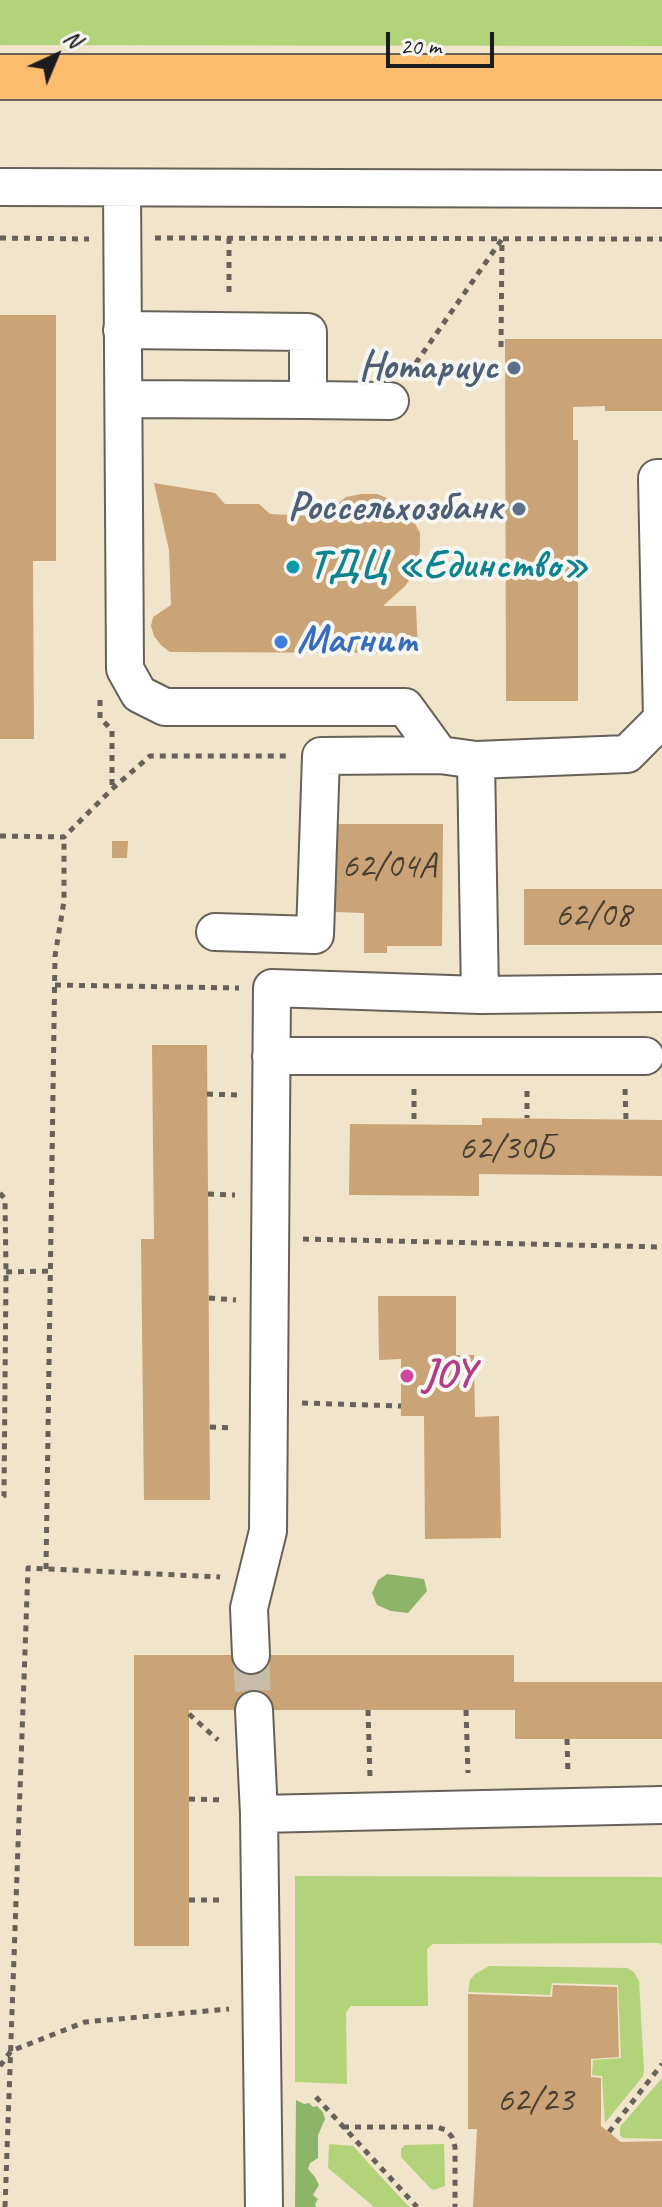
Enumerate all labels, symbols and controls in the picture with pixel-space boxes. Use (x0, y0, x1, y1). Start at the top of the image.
north arrow (16, 16, 96, 96)
scale bar (390, 16, 498, 66)
text: N (58, 24, 87, 54)
text: 20 m (400, 31, 441, 61)
place label: Нотариус (359, 344, 498, 392)
marker: Нотариус (505, 359, 523, 377)
place label: Россельхозбанк (288, 485, 503, 533)
marker: Россельхозбанк (510, 500, 528, 518)
place label: ТДЦ «Единство» (309, 543, 588, 591)
marker: ТДЦ «Единство» (284, 558, 302, 576)
place label: Магнит (297, 618, 418, 666)
marker: Магнит (272, 633, 290, 651)
house number: 62/04А (342, 846, 436, 890)
house number: 62/08 (555, 895, 631, 939)
house number: 62/30Б (458, 1128, 554, 1172)
place label: JOY (423, 1352, 474, 1400)
marker: JOY (398, 1367, 416, 1385)
house number: 62/23 (497, 2080, 573, 2124)

